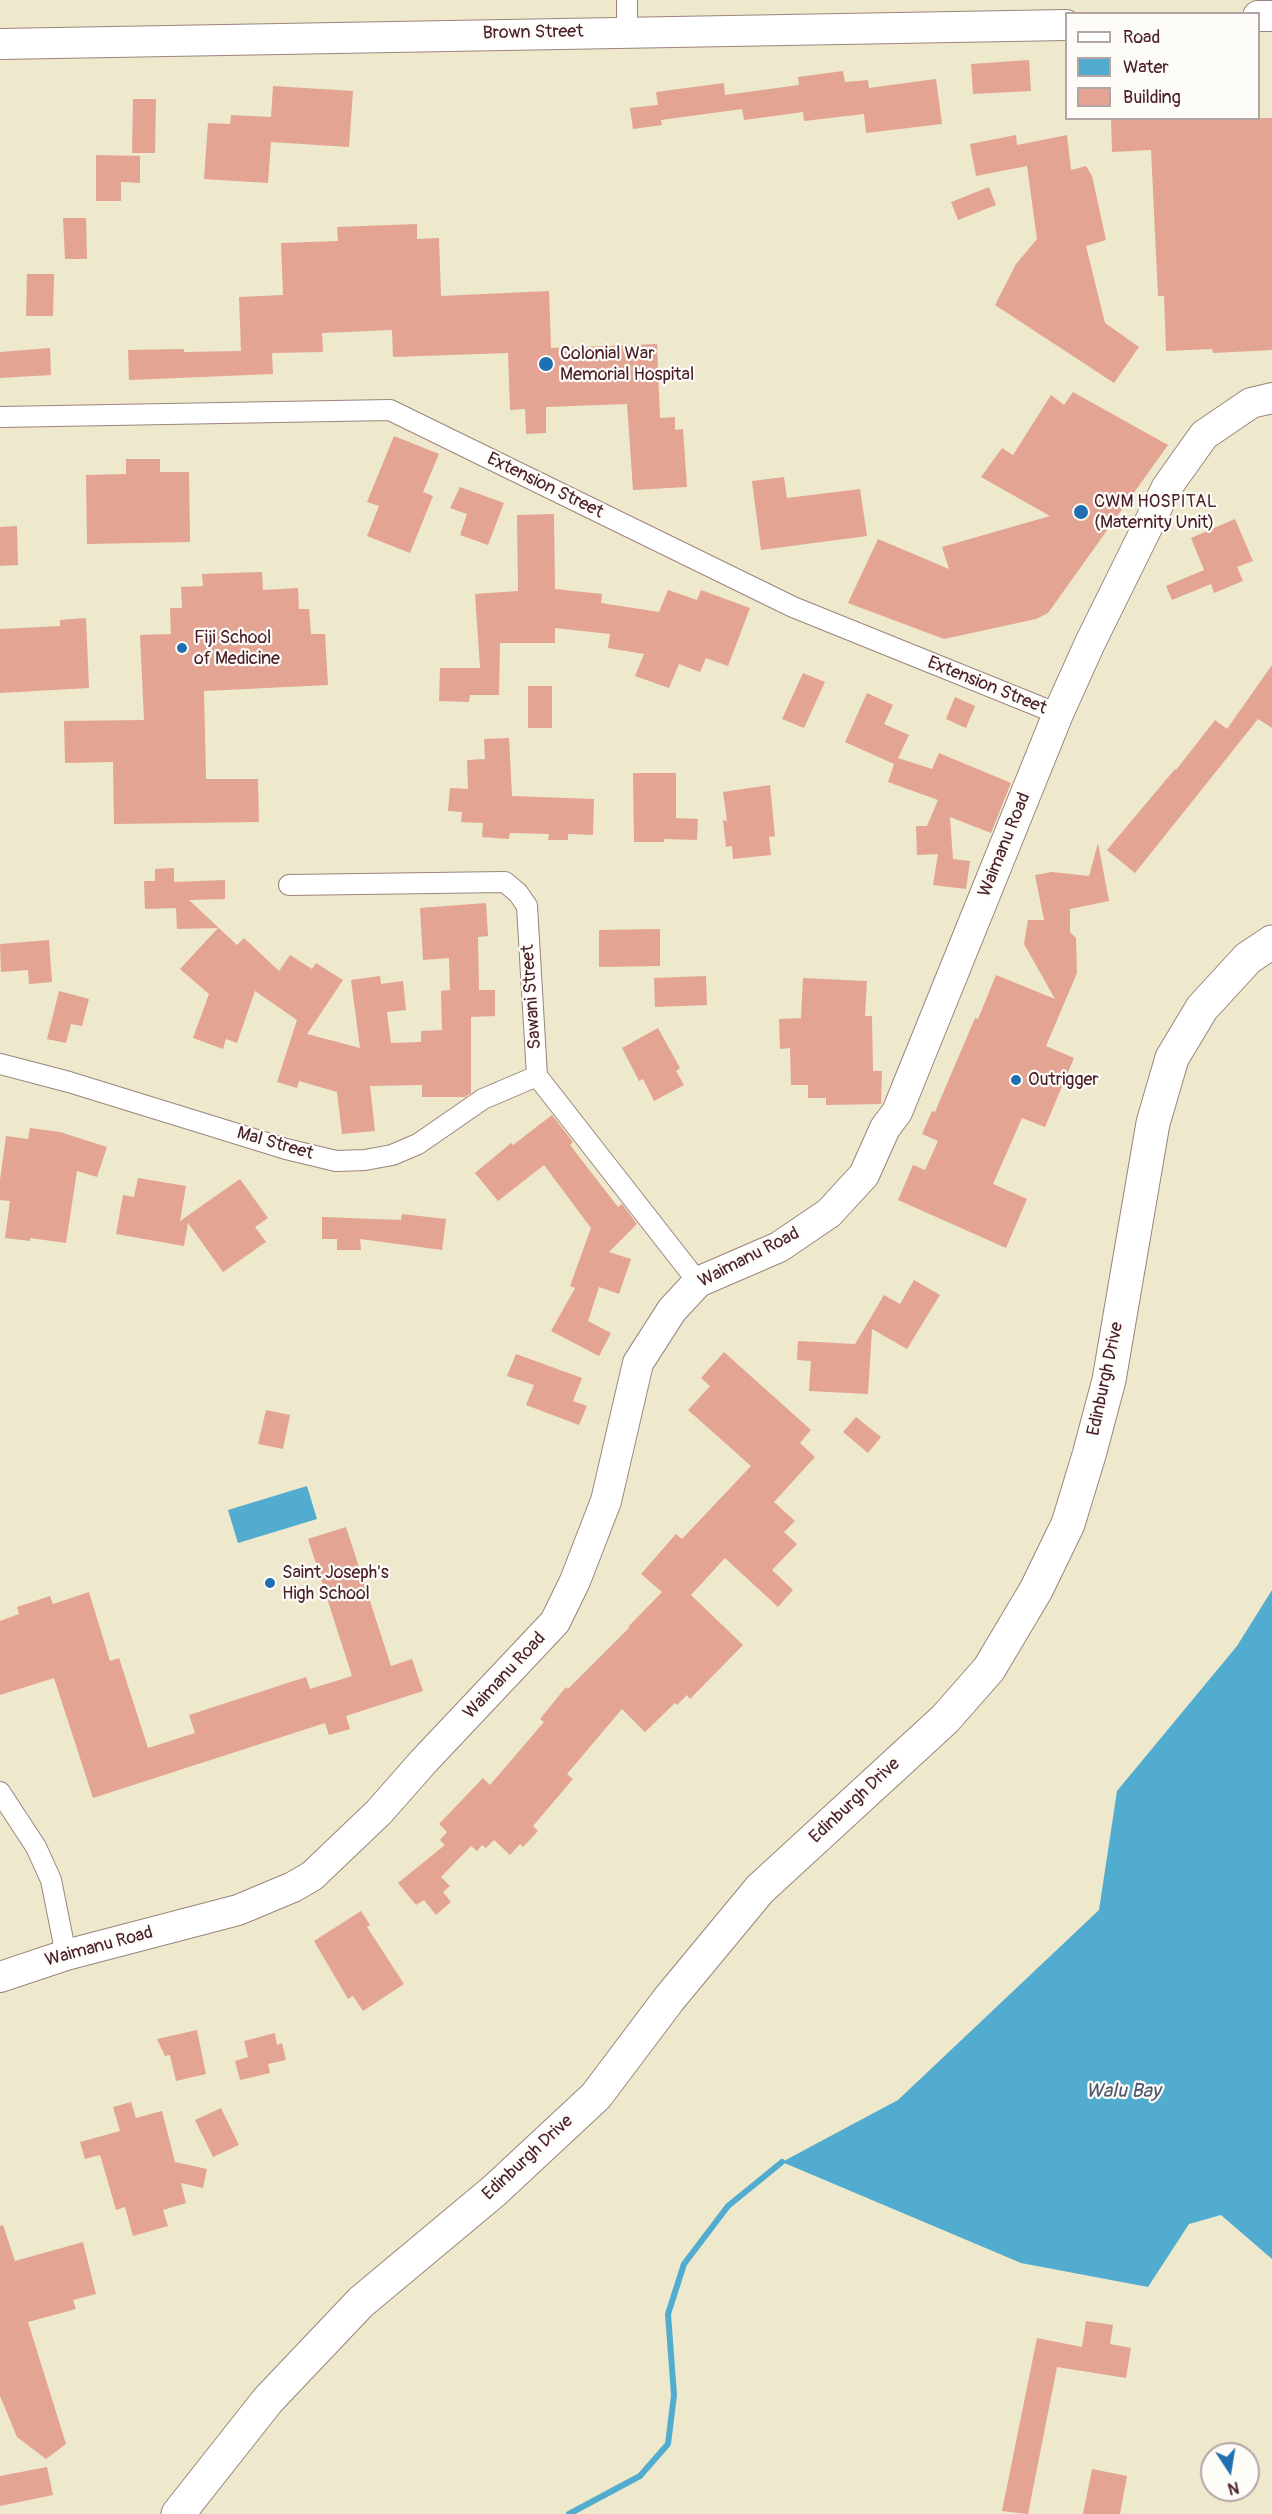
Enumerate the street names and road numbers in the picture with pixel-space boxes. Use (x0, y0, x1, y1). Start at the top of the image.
street label: Brown Street (482, 21, 584, 45)
street label: Extension Street (483, 449, 607, 523)
street label: Extension Street (924, 652, 1050, 720)
street label: Waimanu Road (974, 790, 1036, 900)
street label: Sawani Street (518, 944, 546, 1050)
street label: Mal Street (234, 1123, 316, 1165)
street label: Waimanu Road (695, 1223, 803, 1293)
street label: Edinburgh Drive (1083, 1320, 1129, 1438)
street label: Waimanu Road (459, 1628, 551, 1724)
street label: Edinburgh Drive (805, 1754, 905, 1848)
street label: Waimanu Road (43, 1922, 155, 1972)
street label: Edinburgh Drive (478, 2111, 578, 2205)

